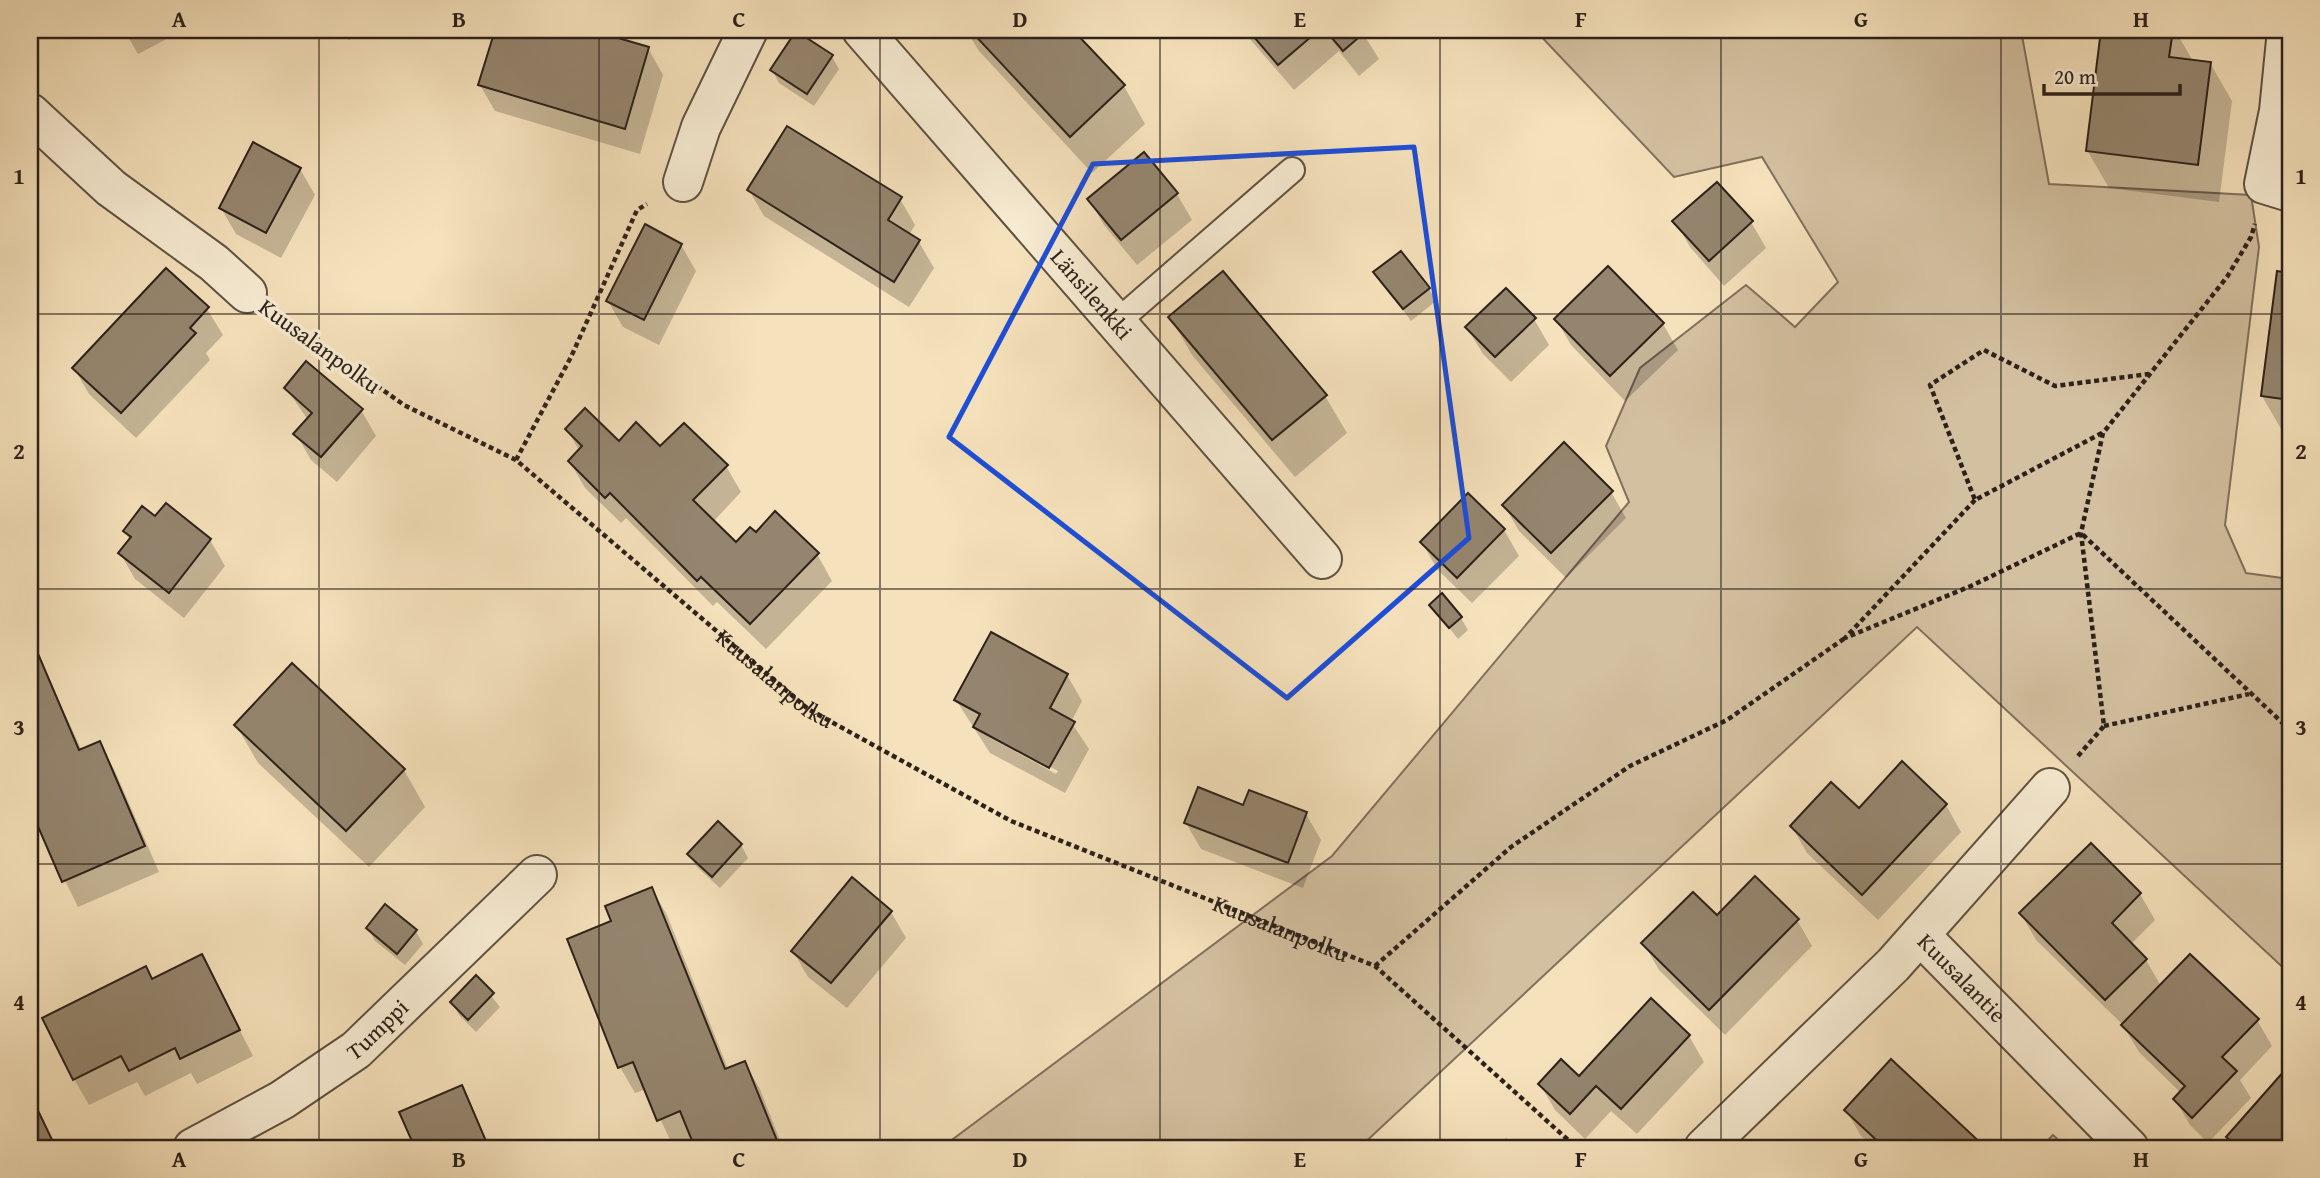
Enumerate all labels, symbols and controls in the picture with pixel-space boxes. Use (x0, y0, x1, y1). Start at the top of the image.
text: A (172, 2, 187, 35)
text: B (452, 2, 466, 35)
text: C (732, 2, 746, 35)
text: D (1013, 2, 1028, 35)
text: E (1294, 2, 1306, 35)
text: F (1575, 2, 1587, 35)
text: G (1854, 2, 1868, 35)
text: H (2133, 2, 2149, 35)
scale bar (2044, 52, 2180, 96)
text: 20 m (2054, 61, 2096, 92)
text: 1 (13, 159, 25, 192)
text: 1 (2295, 159, 2307, 192)
street label: Länsilenkki (1043, 241, 1141, 346)
street label: Kuusalanpolku (253, 290, 388, 401)
text: 2 (13, 434, 25, 467)
text: 2 (2295, 434, 2307, 467)
street label: Kuusalanpolku (709, 621, 841, 736)
text: 3 (13, 710, 25, 743)
text: 3 (2295, 710, 2307, 743)
street label: Kuusalanpolku (1208, 886, 1354, 970)
street label: Kuusalantie (1911, 925, 2014, 1030)
text: 4 (13, 985, 25, 1018)
text: 4 (2295, 985, 2307, 1018)
street label: Tumppi (340, 991, 416, 1068)
text: A (172, 1142, 187, 1175)
text: B (452, 1142, 466, 1175)
text: C (732, 1142, 746, 1175)
text: D (1013, 1142, 1028, 1175)
text: E (1294, 1142, 1306, 1175)
text: F (1575, 1142, 1587, 1175)
text: G (1854, 1142, 1868, 1175)
text: H (2133, 1142, 2149, 1175)

